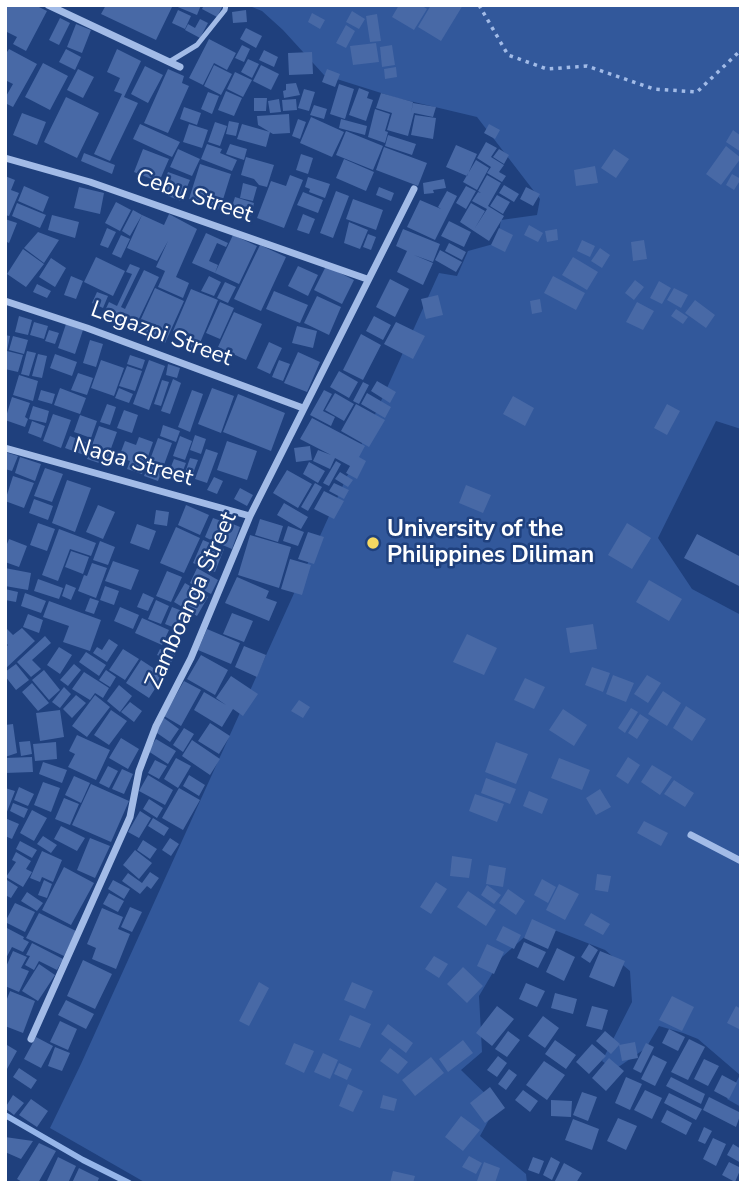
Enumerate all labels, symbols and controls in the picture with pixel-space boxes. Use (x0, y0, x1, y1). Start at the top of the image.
street label: Cebu Street (132, 164, 256, 230)
street label: Legazpi Street (87, 297, 235, 373)
street label: Naga Street (70, 433, 196, 493)
street label: Zamboanga Street (141, 508, 243, 694)
place label: University of the Philippines Diliman (387, 516, 594, 570)
marker: University of the Philippines Diliman (365, 535, 381, 551)

